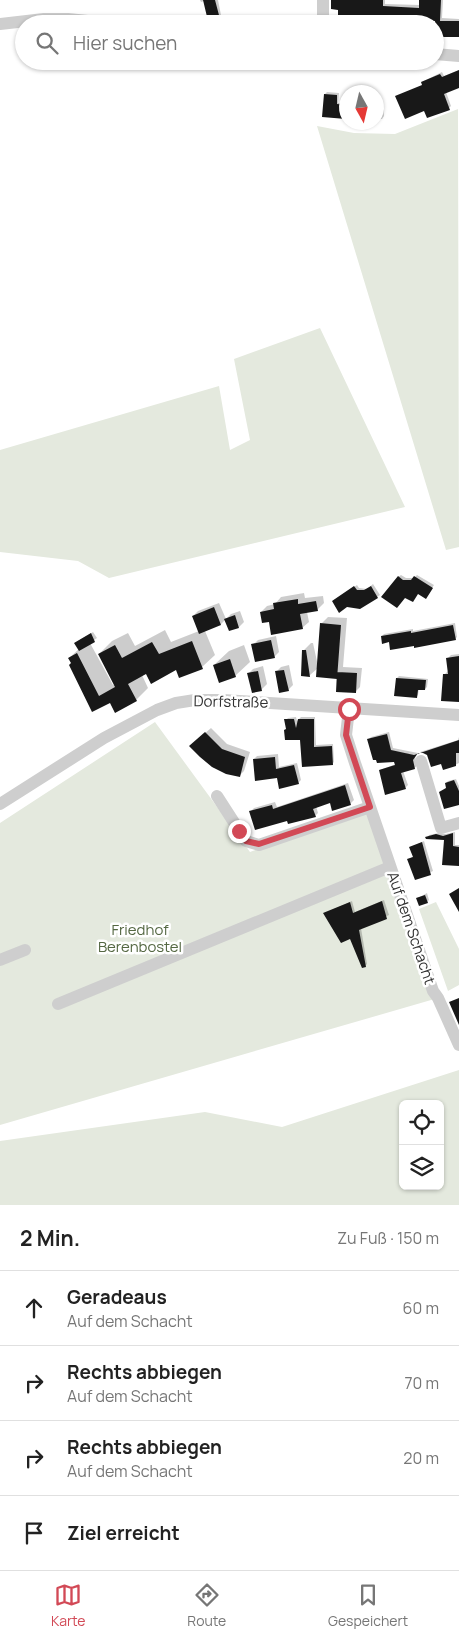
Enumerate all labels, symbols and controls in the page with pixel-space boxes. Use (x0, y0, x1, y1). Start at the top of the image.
search box (15, 15, 444, 70)
icon: search (33, 29, 61, 57)
text: Hier suchen (73, 30, 177, 56)
north arrow (339, 85, 384, 130)
street label: Dorfstraße (193, 690, 269, 713)
route start (338, 698, 361, 721)
route end (228, 820, 251, 843)
street label: Auf dem Schacht (382, 869, 441, 987)
park label: Friedhof Berenbostel (98, 919, 182, 957)
map controls (399, 1100, 444, 1190)
button: locate (399, 1100, 444, 1145)
button: layers (399, 1145, 444, 1190)
text: 2 Min. (20, 1224, 80, 1252)
text: Zu Fuß · 150 m (337, 1227, 439, 1249)
text: Geradeaus (67, 1284, 167, 1310)
icon: ahead (20, 1294, 48, 1322)
text: 60 m (403, 1297, 439, 1319)
text: Auf dem Schacht (67, 1310, 193, 1332)
text: Rechts abbiegen (67, 1359, 222, 1385)
icon: right (20, 1369, 48, 1397)
text: 70 m (404, 1372, 439, 1394)
text: Auf dem Schacht (67, 1385, 193, 1407)
text: Rechts abbiegen (67, 1434, 222, 1460)
icon: right (20, 1444, 48, 1472)
text: 20 m (403, 1447, 439, 1469)
text: Auf dem Schacht (67, 1460, 193, 1482)
icon: arrive (20, 1519, 48, 1547)
text: Ziel erreicht (67, 1520, 180, 1546)
tab: Karte (51, 1581, 86, 1630)
tab: Route (187, 1581, 226, 1630)
tab: Gespeichert (328, 1581, 408, 1630)

